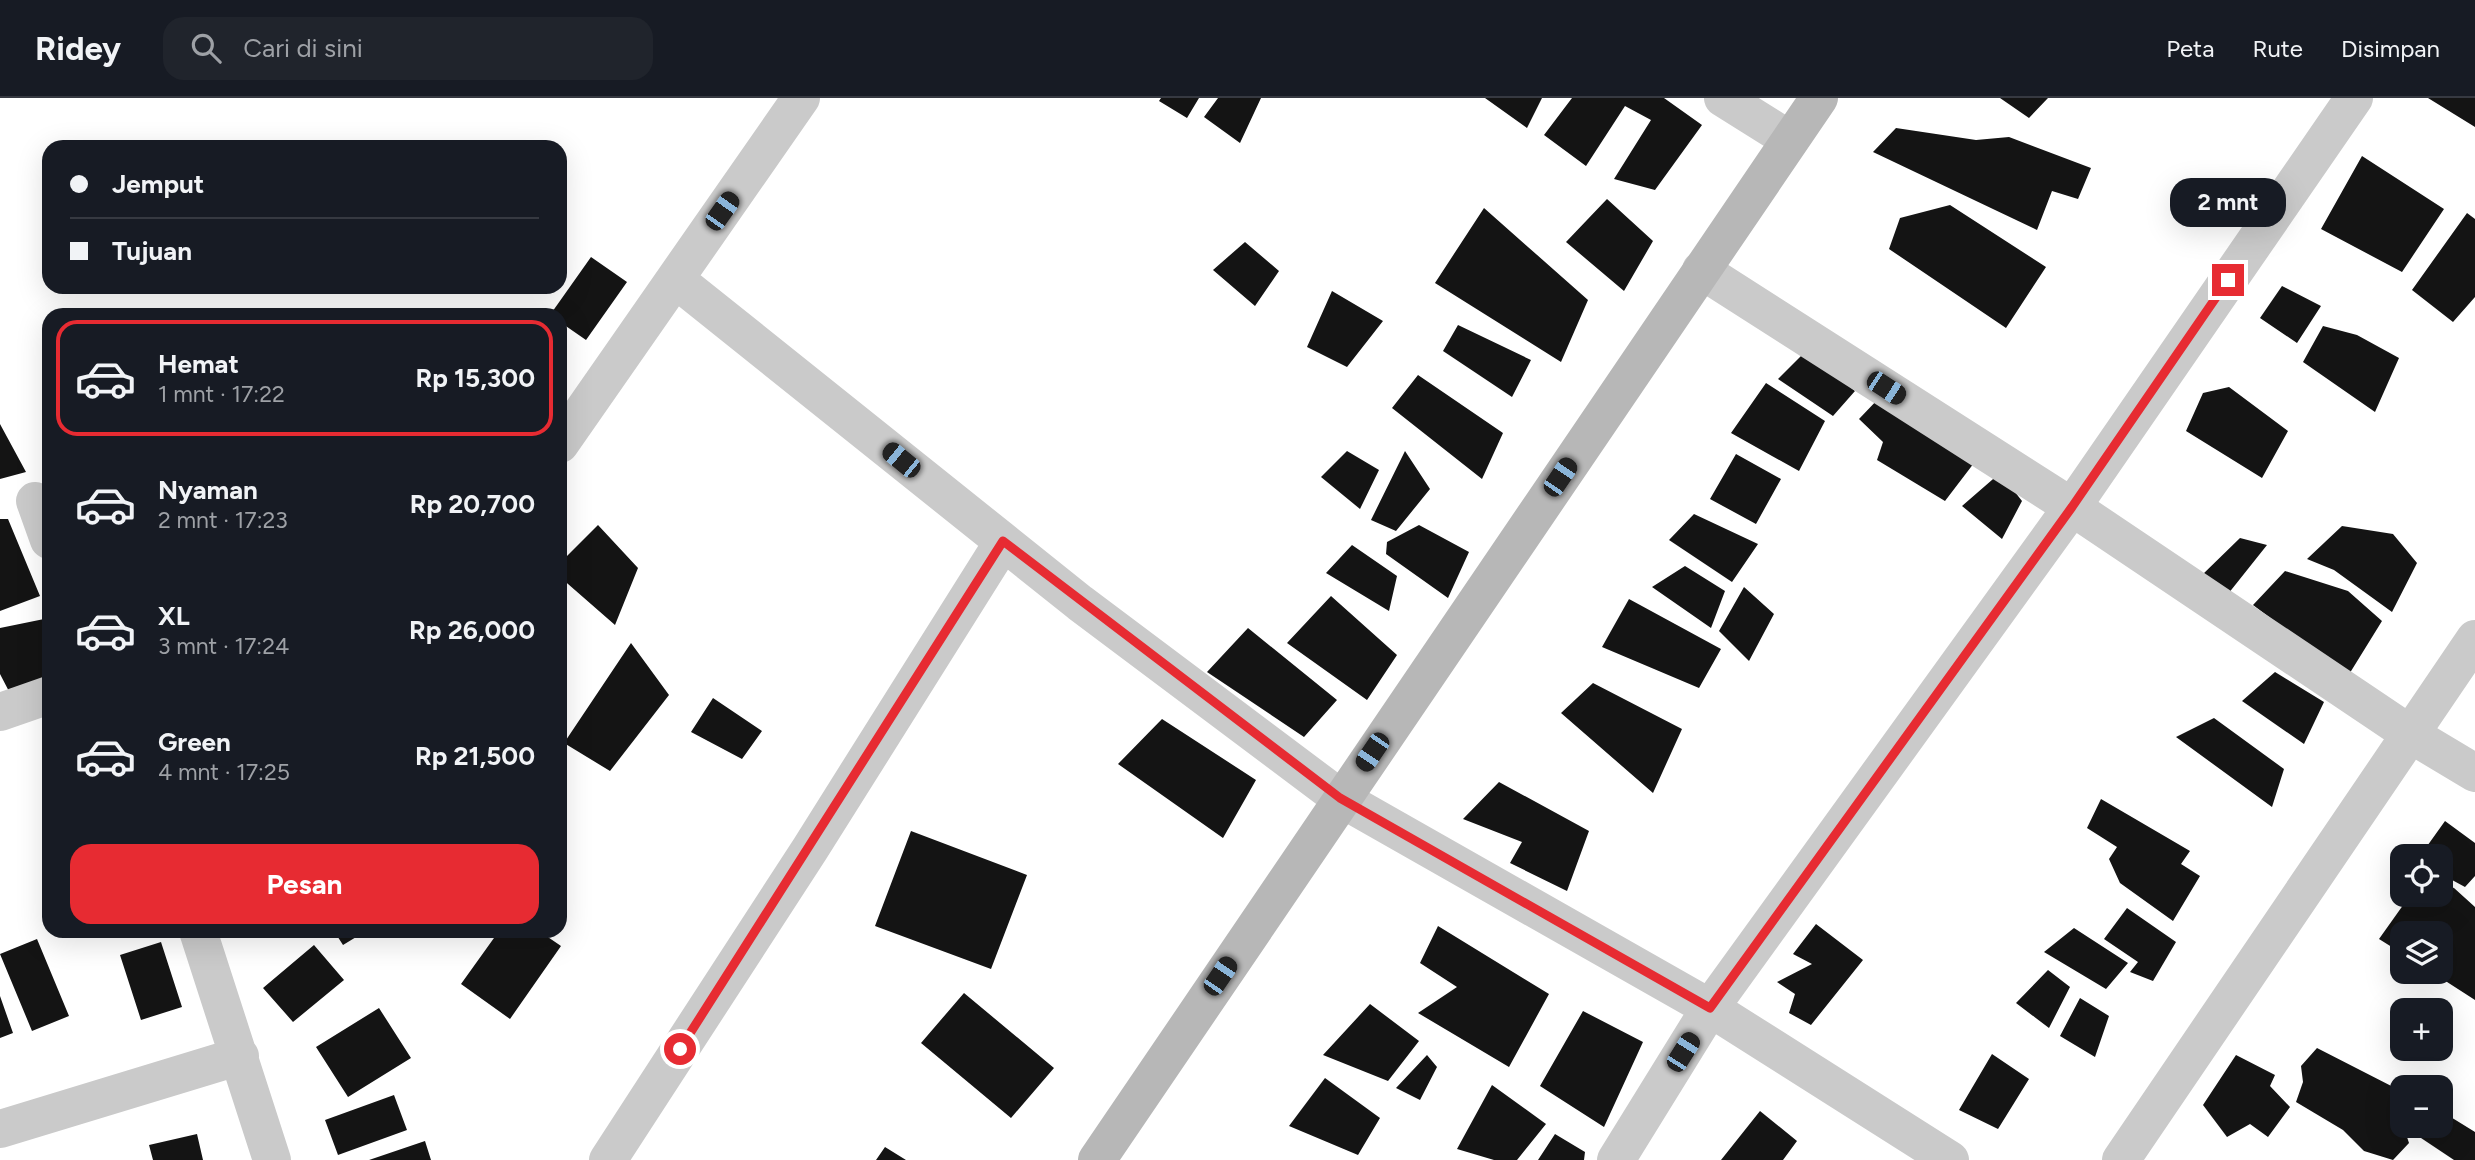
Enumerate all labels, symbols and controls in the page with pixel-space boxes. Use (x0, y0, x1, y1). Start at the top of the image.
search box (163, 17, 653, 80)
text: Ridey (35, 29, 121, 68)
icon: search (187, 29, 225, 67)
text: Cari di sini (243, 32, 363, 64)
text: Peta (2166, 34, 2214, 63)
text: Rute (2252, 34, 2303, 63)
text: Disimpan (2341, 34, 2440, 63)
text: Jemput (112, 168, 204, 200)
callout: 2 mnt (2170, 178, 2286, 228)
car (702, 188, 743, 234)
text: 2 mnt (2197, 188, 2259, 216)
text: Tujuan (112, 235, 192, 267)
route end (2212, 264, 2244, 296)
icon: car (74, 347, 137, 410)
text: Hemat (158, 348, 239, 380)
text: Rp 15,300 (416, 362, 535, 394)
car (1863, 368, 1910, 408)
text: 1 mnt · 17:22 (158, 380, 285, 408)
car (879, 439, 924, 481)
car (1540, 454, 1581, 500)
icon: car (74, 473, 137, 536)
text: Nyaman (158, 474, 258, 506)
text: Rp 20,700 (410, 488, 535, 520)
text: 2 mnt · 17:23 (158, 506, 288, 534)
icon: car (74, 599, 137, 662)
text: XL (158, 600, 190, 632)
text: Rp 26,000 (409, 614, 535, 646)
text: 3 mnt · 17:24 (158, 632, 289, 660)
icon: car (74, 725, 137, 788)
text: Green (158, 726, 231, 758)
car (1352, 729, 1393, 775)
text: Rp 21,500 (415, 740, 535, 772)
text: 4 mnt · 17:25 (158, 758, 290, 786)
button: Pesan (70, 844, 539, 924)
map controls (2390, 844, 2453, 1138)
button: locate (2390, 844, 2453, 907)
button: layers (2390, 921, 2453, 984)
car (1200, 953, 1241, 999)
button: + (2390, 998, 2453, 1061)
car (1663, 1029, 1704, 1075)
route start (664, 1033, 696, 1065)
button: − (2390, 1075, 2453, 1138)

